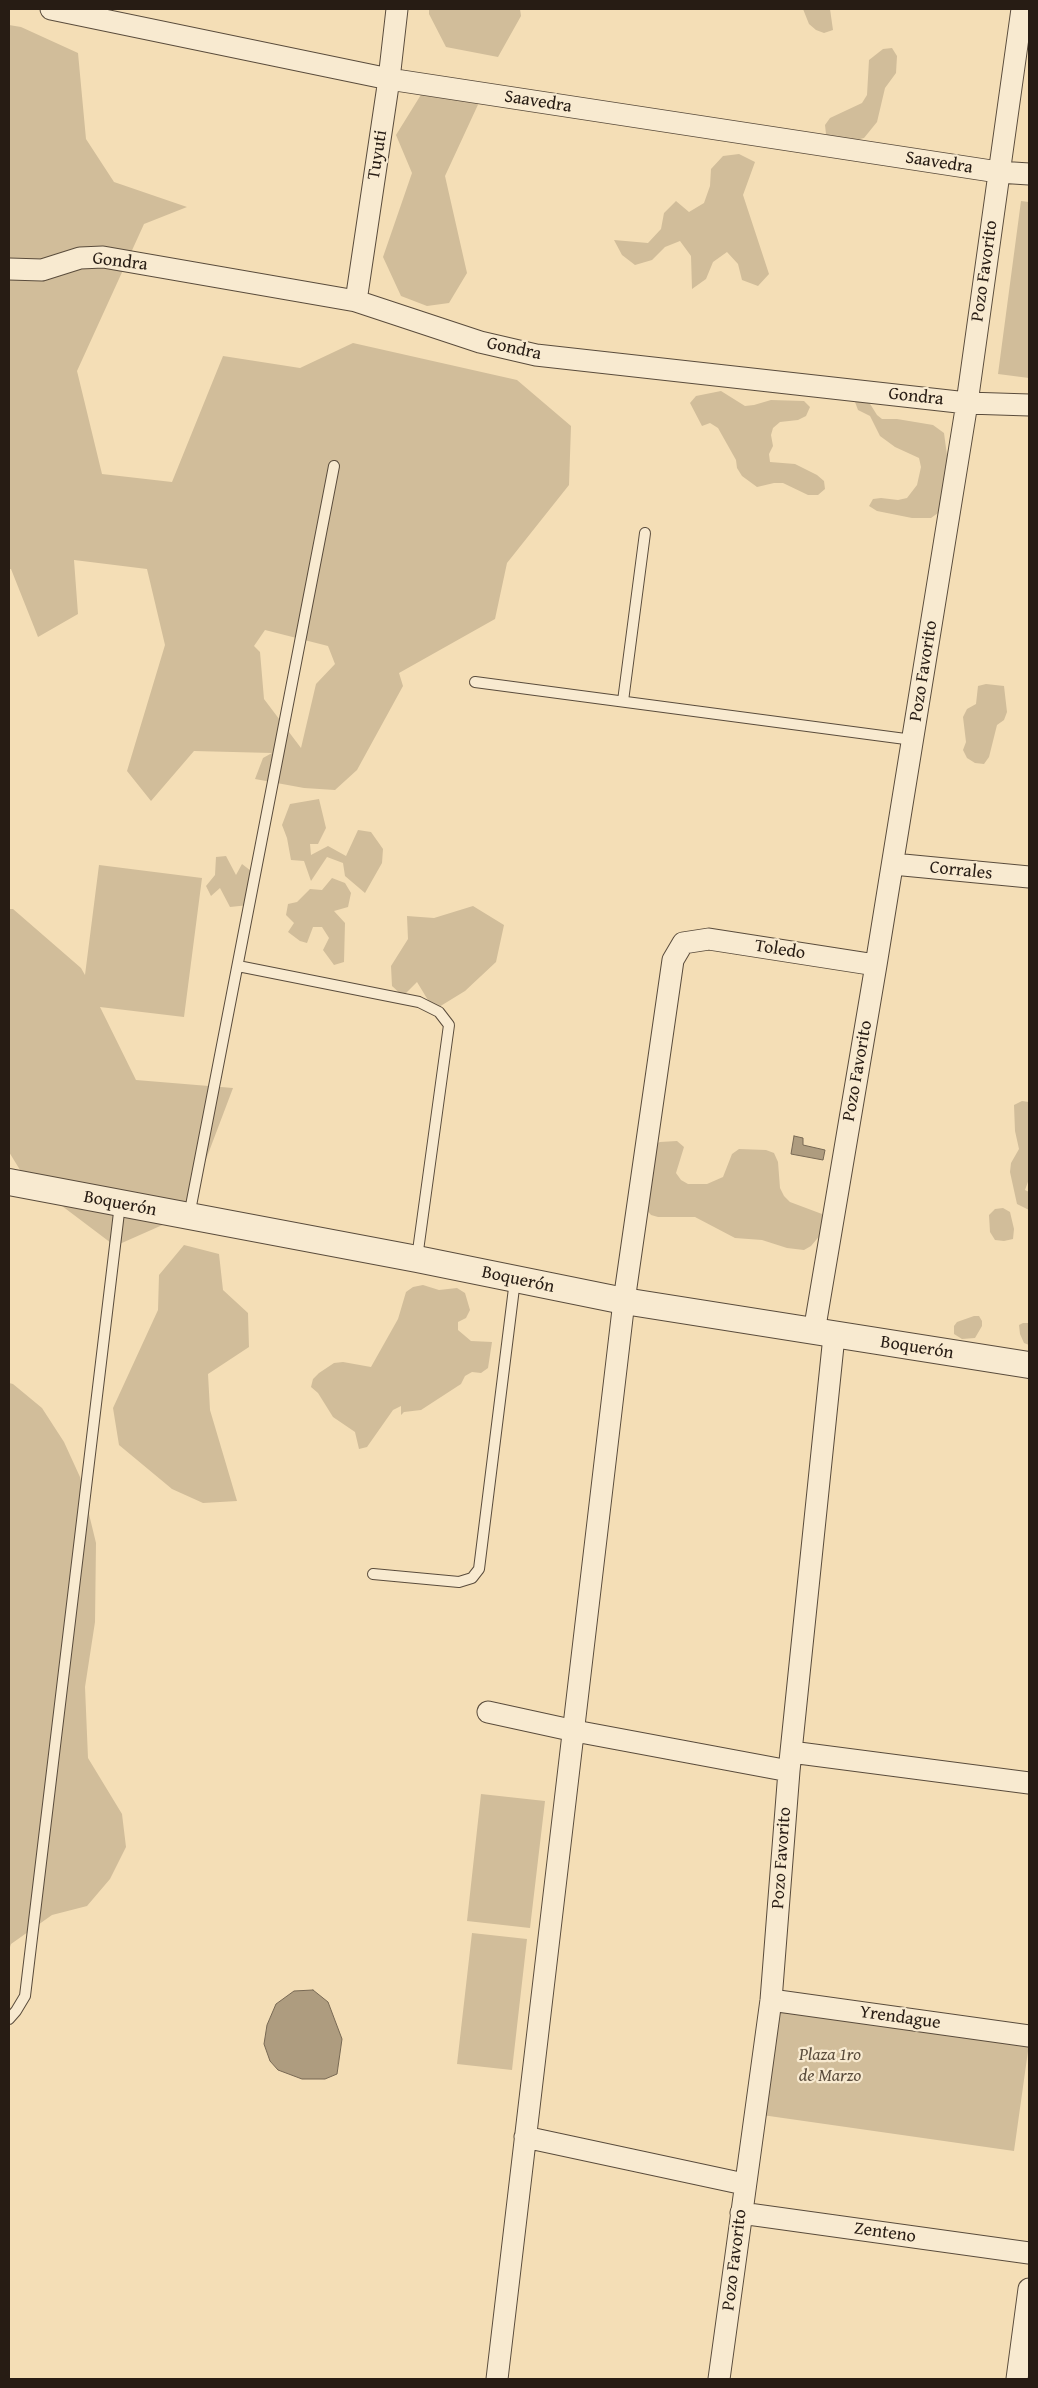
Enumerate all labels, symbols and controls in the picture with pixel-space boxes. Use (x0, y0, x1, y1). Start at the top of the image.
street label: Saavedra (503, 86, 573, 118)
street label: Tuyuti (363, 129, 393, 181)
street label: Saavedra (904, 147, 974, 179)
street label: Pozo Favorito (967, 219, 1003, 323)
street label: Gondra (91, 248, 149, 276)
street label: Gondra (485, 333, 543, 365)
street label: Gondra (887, 383, 945, 411)
street label: Pozo Favorito (905, 619, 943, 723)
street label: Corrales (929, 857, 993, 885)
street label: Toledo (753, 935, 807, 965)
street label: Pozo Favorito (839, 1019, 877, 1123)
street label: Boquerón (82, 1186, 158, 1222)
street label: Boquerón (480, 1262, 556, 1298)
street label: Boquerón (879, 1332, 955, 1364)
street label: Pozo Favorito (768, 1806, 796, 1910)
street label: Yrendague (858, 2002, 942, 2034)
park label: Plaza 1ro de Marzo (799, 2044, 861, 2086)
street label: Pozo Favorito (718, 2208, 752, 2312)
street label: Zenteno (853, 2218, 917, 2248)

